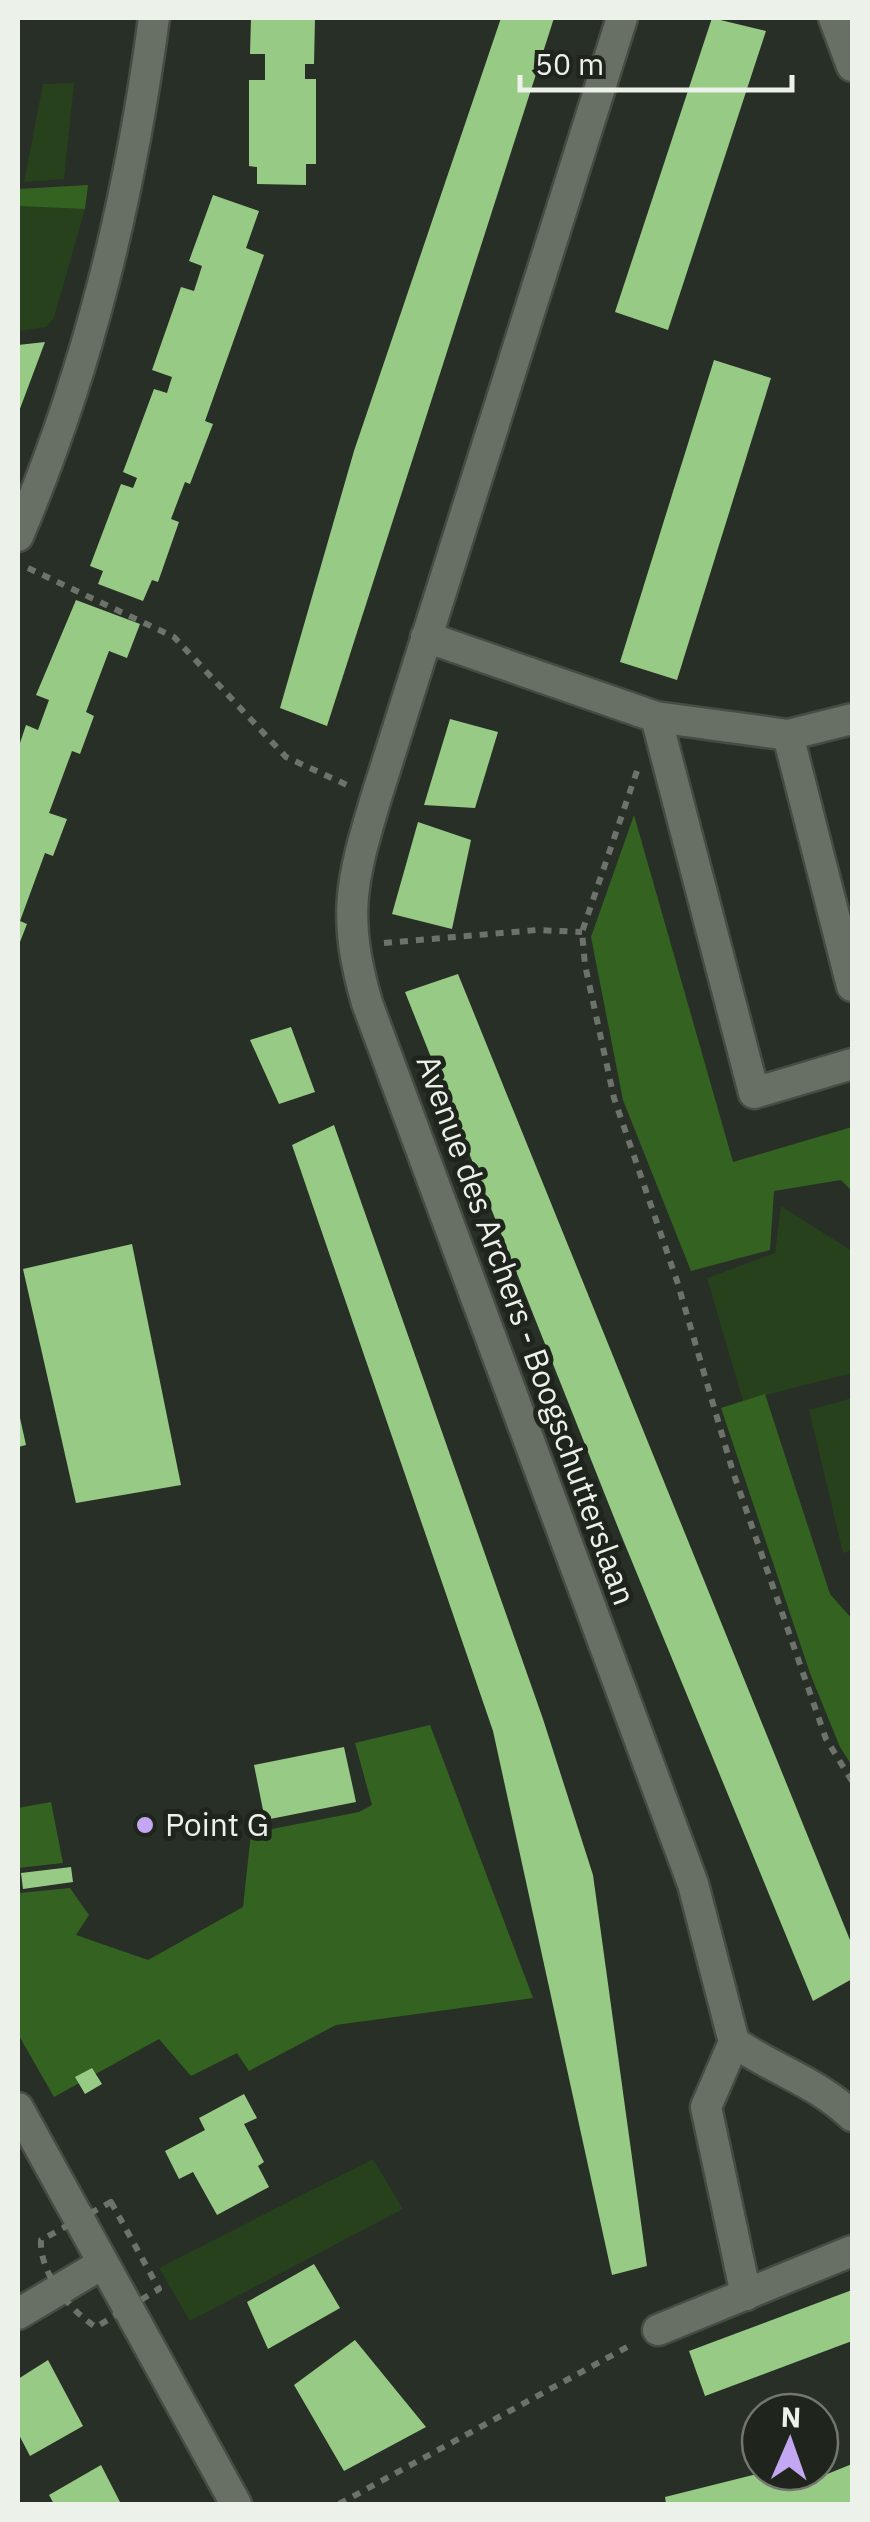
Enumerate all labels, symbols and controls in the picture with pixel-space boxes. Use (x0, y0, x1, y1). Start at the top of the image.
scale bar (520, 30, 792, 92)
text: 50 m (535, 44, 604, 83)
street label: Avenue des Archers - Boogschutterslaan (408, 1049, 646, 1611)
place label: Point G (165, 1803, 269, 1845)
marker: Point G (134, 1814, 156, 1836)
north arrow (740, 2392, 840, 2492)
text: N (780, 2398, 802, 2435)

